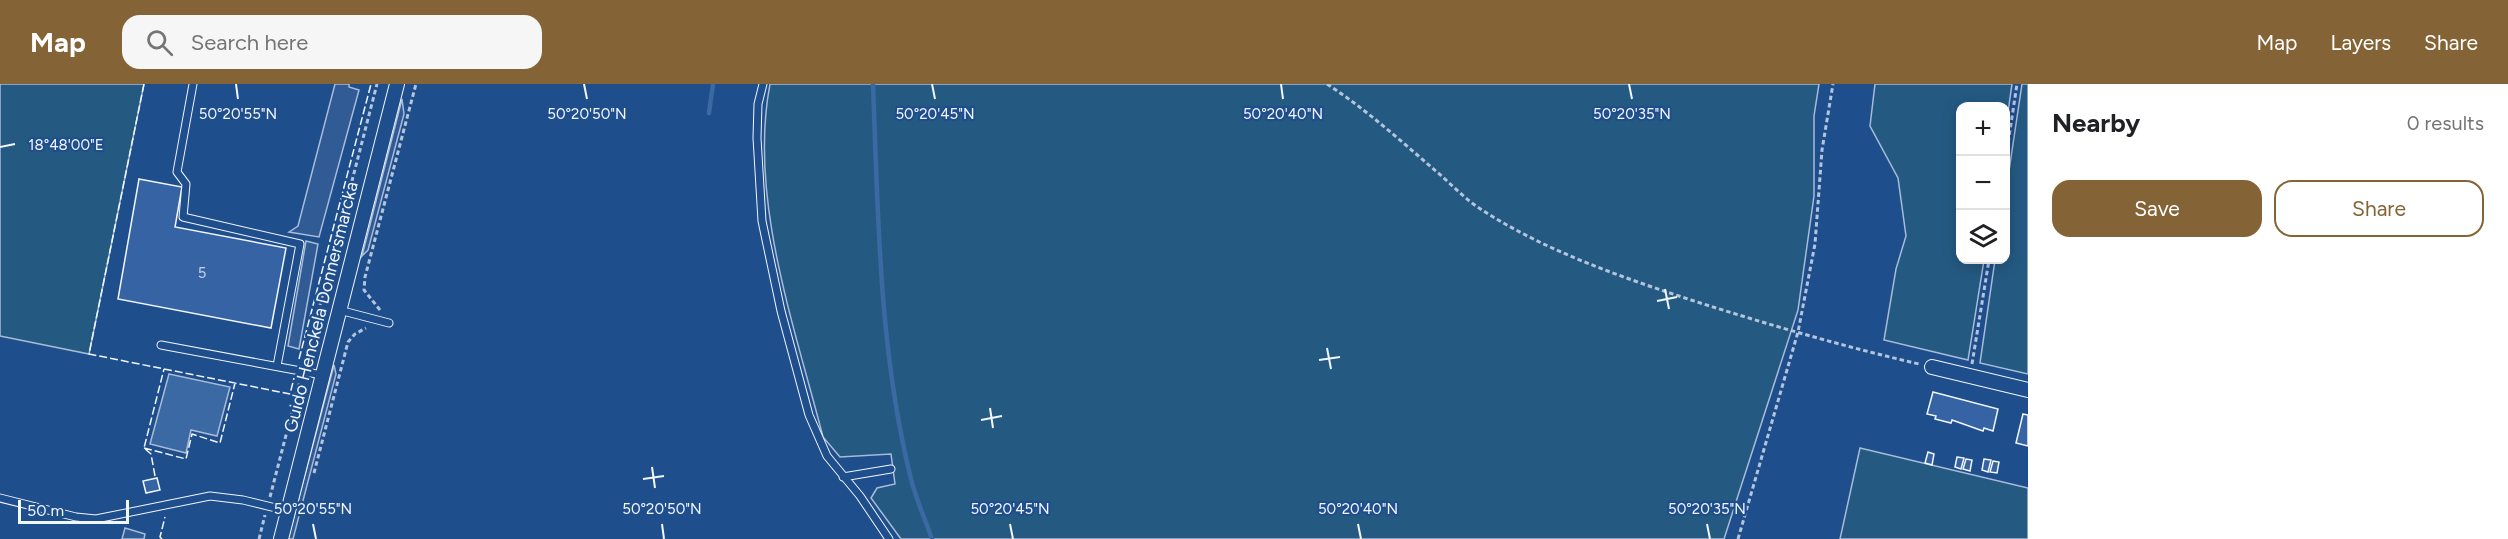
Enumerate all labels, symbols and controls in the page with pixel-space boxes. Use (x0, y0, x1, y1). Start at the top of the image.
search box (122, 15, 542, 69)
text: Map (30, 25, 86, 59)
icon: search (143, 26, 176, 59)
text: Search here (191, 29, 308, 56)
text: Map (2257, 30, 2297, 55)
text: Layers (2330, 30, 2391, 55)
text: Share (2424, 30, 2478, 55)
map controls (1956, 102, 2010, 264)
button: + (1956, 102, 2010, 156)
text: 50°20'55"N (199, 105, 277, 123)
text: 50°20'50"N (547, 105, 627, 123)
text: 50°20'45"N (895, 105, 975, 123)
text: 50°20'40"N (1243, 105, 1323, 123)
text: 50°20'35"N (1593, 105, 1671, 123)
text: Nearby (2052, 107, 2140, 139)
text: 0 results (2407, 111, 2484, 135)
text: 18°48'00"E (28, 136, 104, 154)
button: − (1956, 156, 2010, 210)
street label: Guido Henckela Donnersmarcka (279, 179, 363, 435)
button: Save (2052, 180, 2262, 237)
button: Share (2274, 180, 2484, 237)
button: layers (1956, 210, 2010, 264)
house number: 5 (198, 264, 206, 282)
scale bar (18, 497, 129, 524)
text: 50°20'55"N (274, 500, 352, 518)
text: 50°20'50"N (622, 500, 702, 518)
text: 50°20'45"N (970, 500, 1050, 518)
text: 50°20'40"N (1318, 500, 1398, 518)
text: 50°20'35"N (1668, 500, 1746, 518)
text: 50 m (27, 501, 64, 520)

